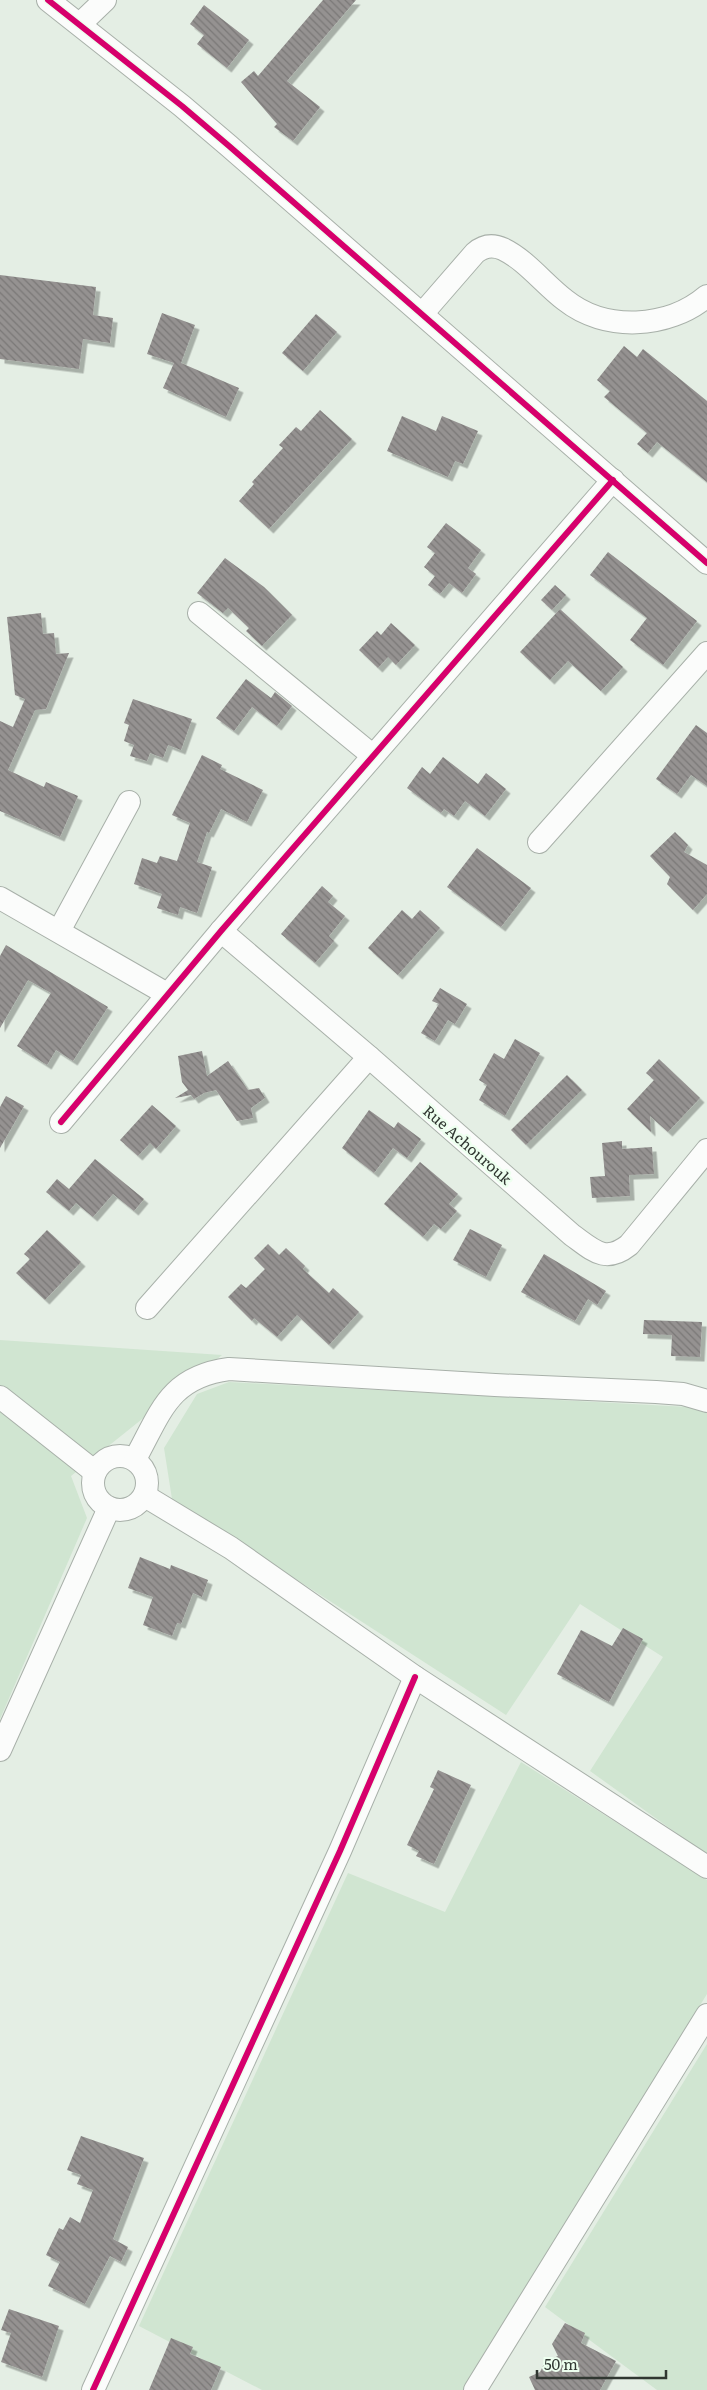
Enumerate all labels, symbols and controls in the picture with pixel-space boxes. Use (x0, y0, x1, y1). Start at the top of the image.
street label: Rue Achourouk (418, 1099, 518, 1190)
scale bar (537, 2348, 666, 2380)
text: 50 m (544, 2352, 578, 2375)

